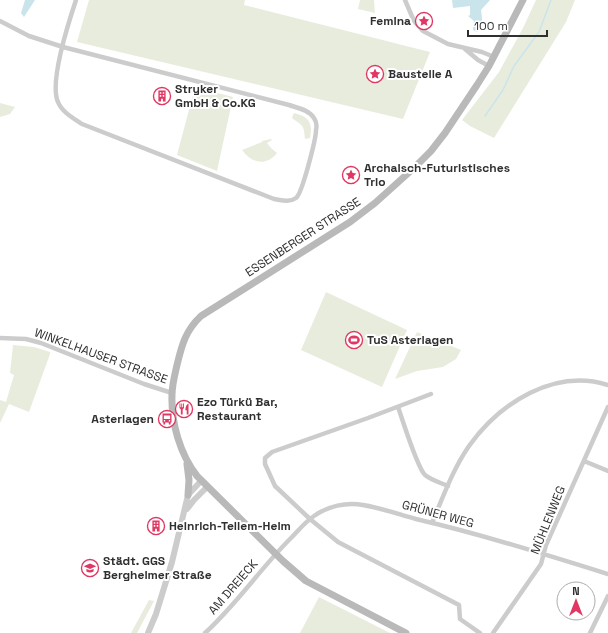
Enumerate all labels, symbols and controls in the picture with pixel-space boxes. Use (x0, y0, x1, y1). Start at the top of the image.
place icon: Femina (414, 11, 434, 31)
scale bar (468, 12, 547, 38)
place label: Femina (370, 13, 411, 29)
text: 100 m (474, 18, 508, 34)
place icon: Baustelle A (365, 64, 385, 84)
place label: Baustelle A (388, 66, 453, 82)
place label: Stryker GmbH & Co.KG (175, 81, 256, 111)
building icon: Stryker GmbH & Co.KG (152, 86, 172, 106)
place label: Archaisch-Futuristisches Trio (364, 160, 510, 190)
place icon: Archaisch-Futuristisches Trio (341, 165, 361, 185)
street label: ESSENBERGER STRASSE (242, 194, 364, 280)
street label: WINKELHAUSER STRASSE (32, 324, 170, 388)
sports icon: TuS Asterlagen (344, 330, 364, 350)
place label: TuS Asterlagen (367, 332, 453, 348)
place label: Ezo Türkü Bar, Restaurant (197, 394, 278, 424)
restaurant icon: Ezo Türkü Bar, Restaurant (174, 399, 194, 419)
bus stop icon: Asterlagen (157, 409, 177, 429)
place label: Asterlagen (91, 411, 154, 427)
street label: MÜHLENWEG (527, 483, 569, 557)
street label: GRÜNER WEG (400, 497, 476, 531)
building icon: Heinrich-Tellem-Heim (146, 516, 166, 536)
place label: Heinrich-Tellem-Heim (169, 518, 291, 534)
place label: Städt. GGS Bergheimer Straße (103, 553, 212, 583)
street label: AM DREIECK (205, 556, 262, 618)
school or university icon: Städt. GGS Bergheimer Straße (80, 558, 100, 578)
north arrow (556, 581, 596, 621)
text: N (572, 584, 580, 598)

